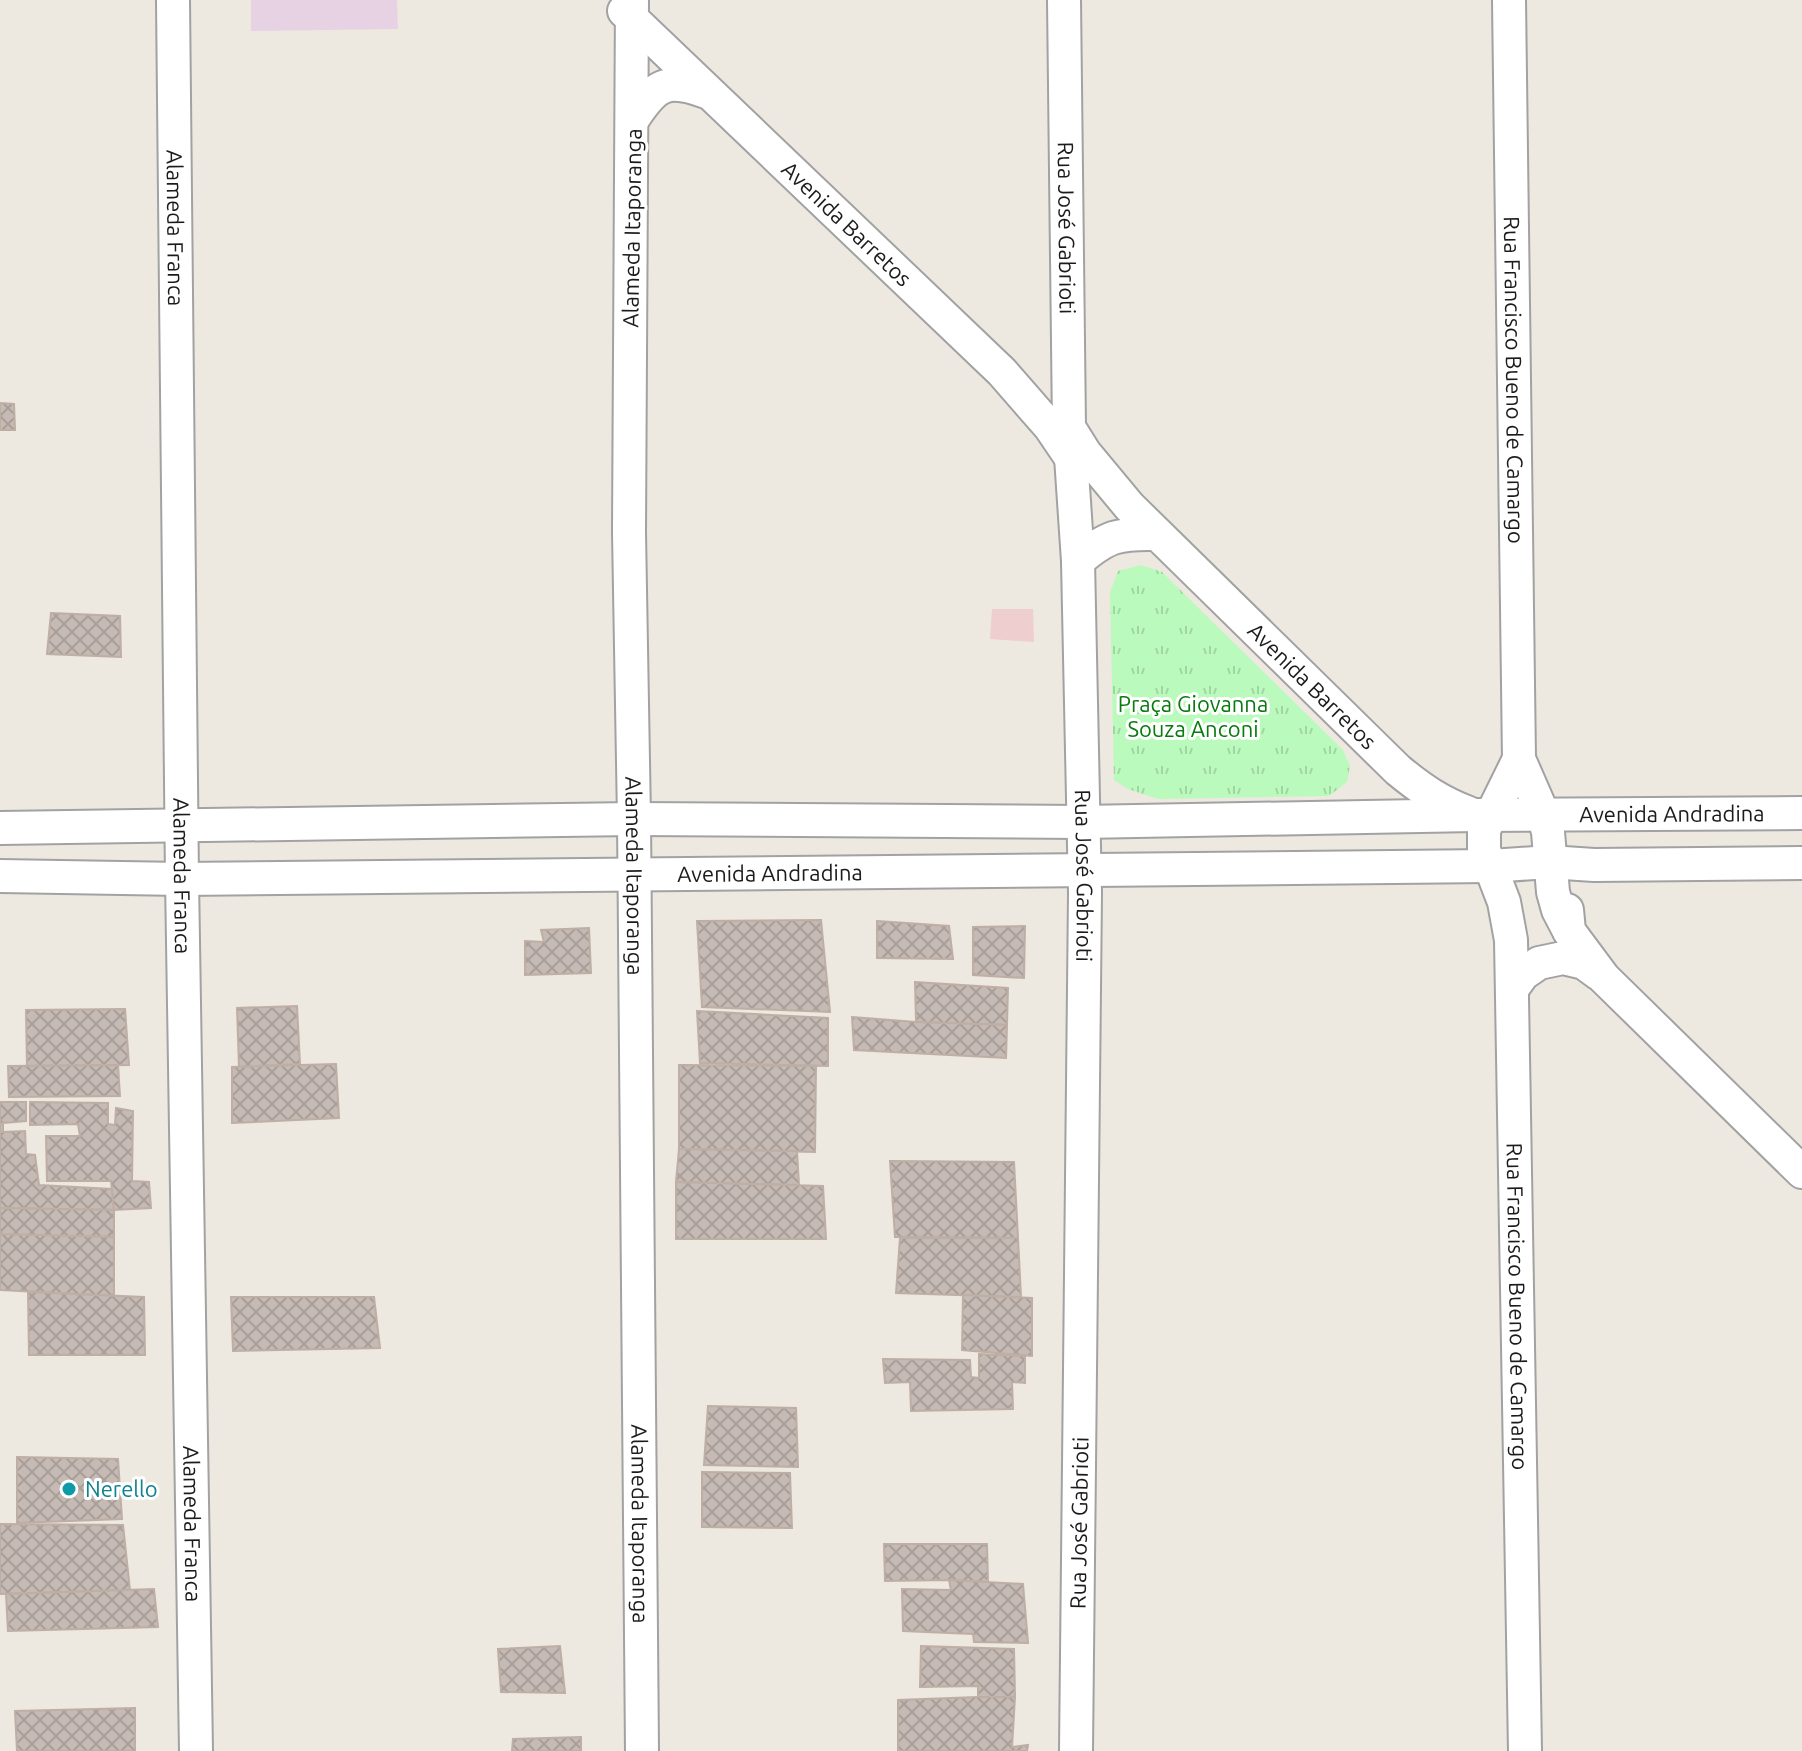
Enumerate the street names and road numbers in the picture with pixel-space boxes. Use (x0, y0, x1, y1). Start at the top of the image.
street label: Alameda Itaporanga (617, 128, 646, 328)
street label: Rua José Gabrioti (1054, 142, 1081, 314)
street label: Alameda Franca (163, 149, 189, 306)
street label: Avenida Barretos (777, 156, 917, 291)
street label: Rua Francisco Bueno de Camargo (1500, 216, 1529, 544)
street label: Avenida Barretos (1244, 617, 1382, 754)
street label: Alameda Itaporanga (621, 776, 648, 976)
street label: Rua José Gabrioti (1071, 789, 1098, 962)
street label: Alameda Franca (169, 797, 196, 954)
street label: Avenida Andradina (1579, 800, 1765, 826)
street label: Avenida Andradina (677, 859, 863, 886)
street label: Rua Francisco Bueno de Camargo (1503, 1142, 1533, 1470)
street label: Alameda Itaporanga (627, 1424, 654, 1624)
street label: Rua José Gabrioti (1064, 1437, 1093, 1609)
street label: Alameda Franca (179, 1445, 207, 1602)

